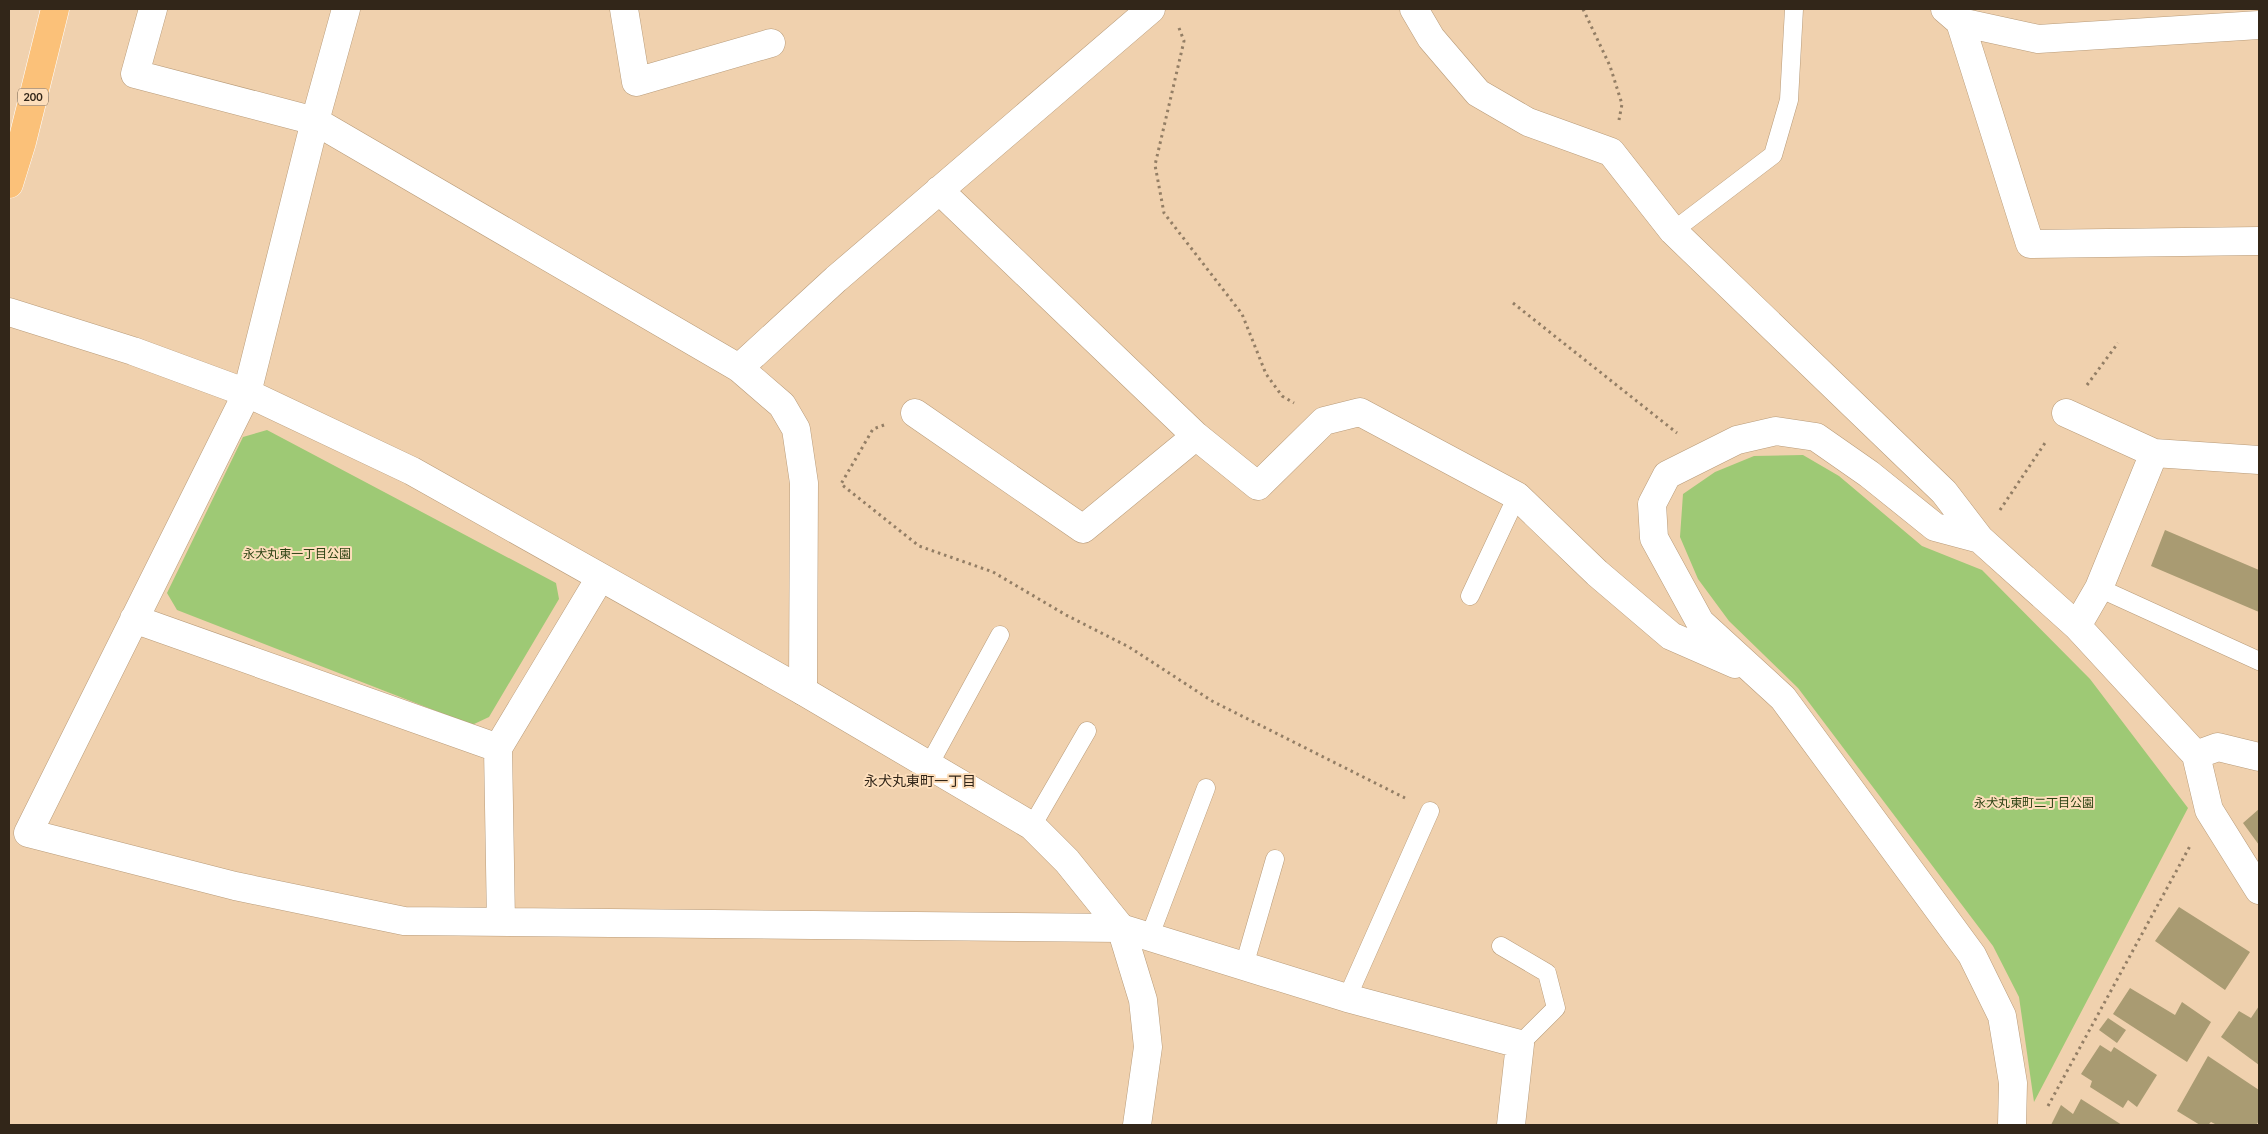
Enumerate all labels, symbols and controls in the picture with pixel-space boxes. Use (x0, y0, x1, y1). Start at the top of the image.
road number: 200 (18, 88, 48, 105)
park label: 永犬丸東一丁目公園 (243, 546, 351, 561)
district label: 永犬丸東町一丁目 (864, 772, 976, 789)
park label: 永犬丸東町二丁目公園 (1974, 795, 2094, 810)

